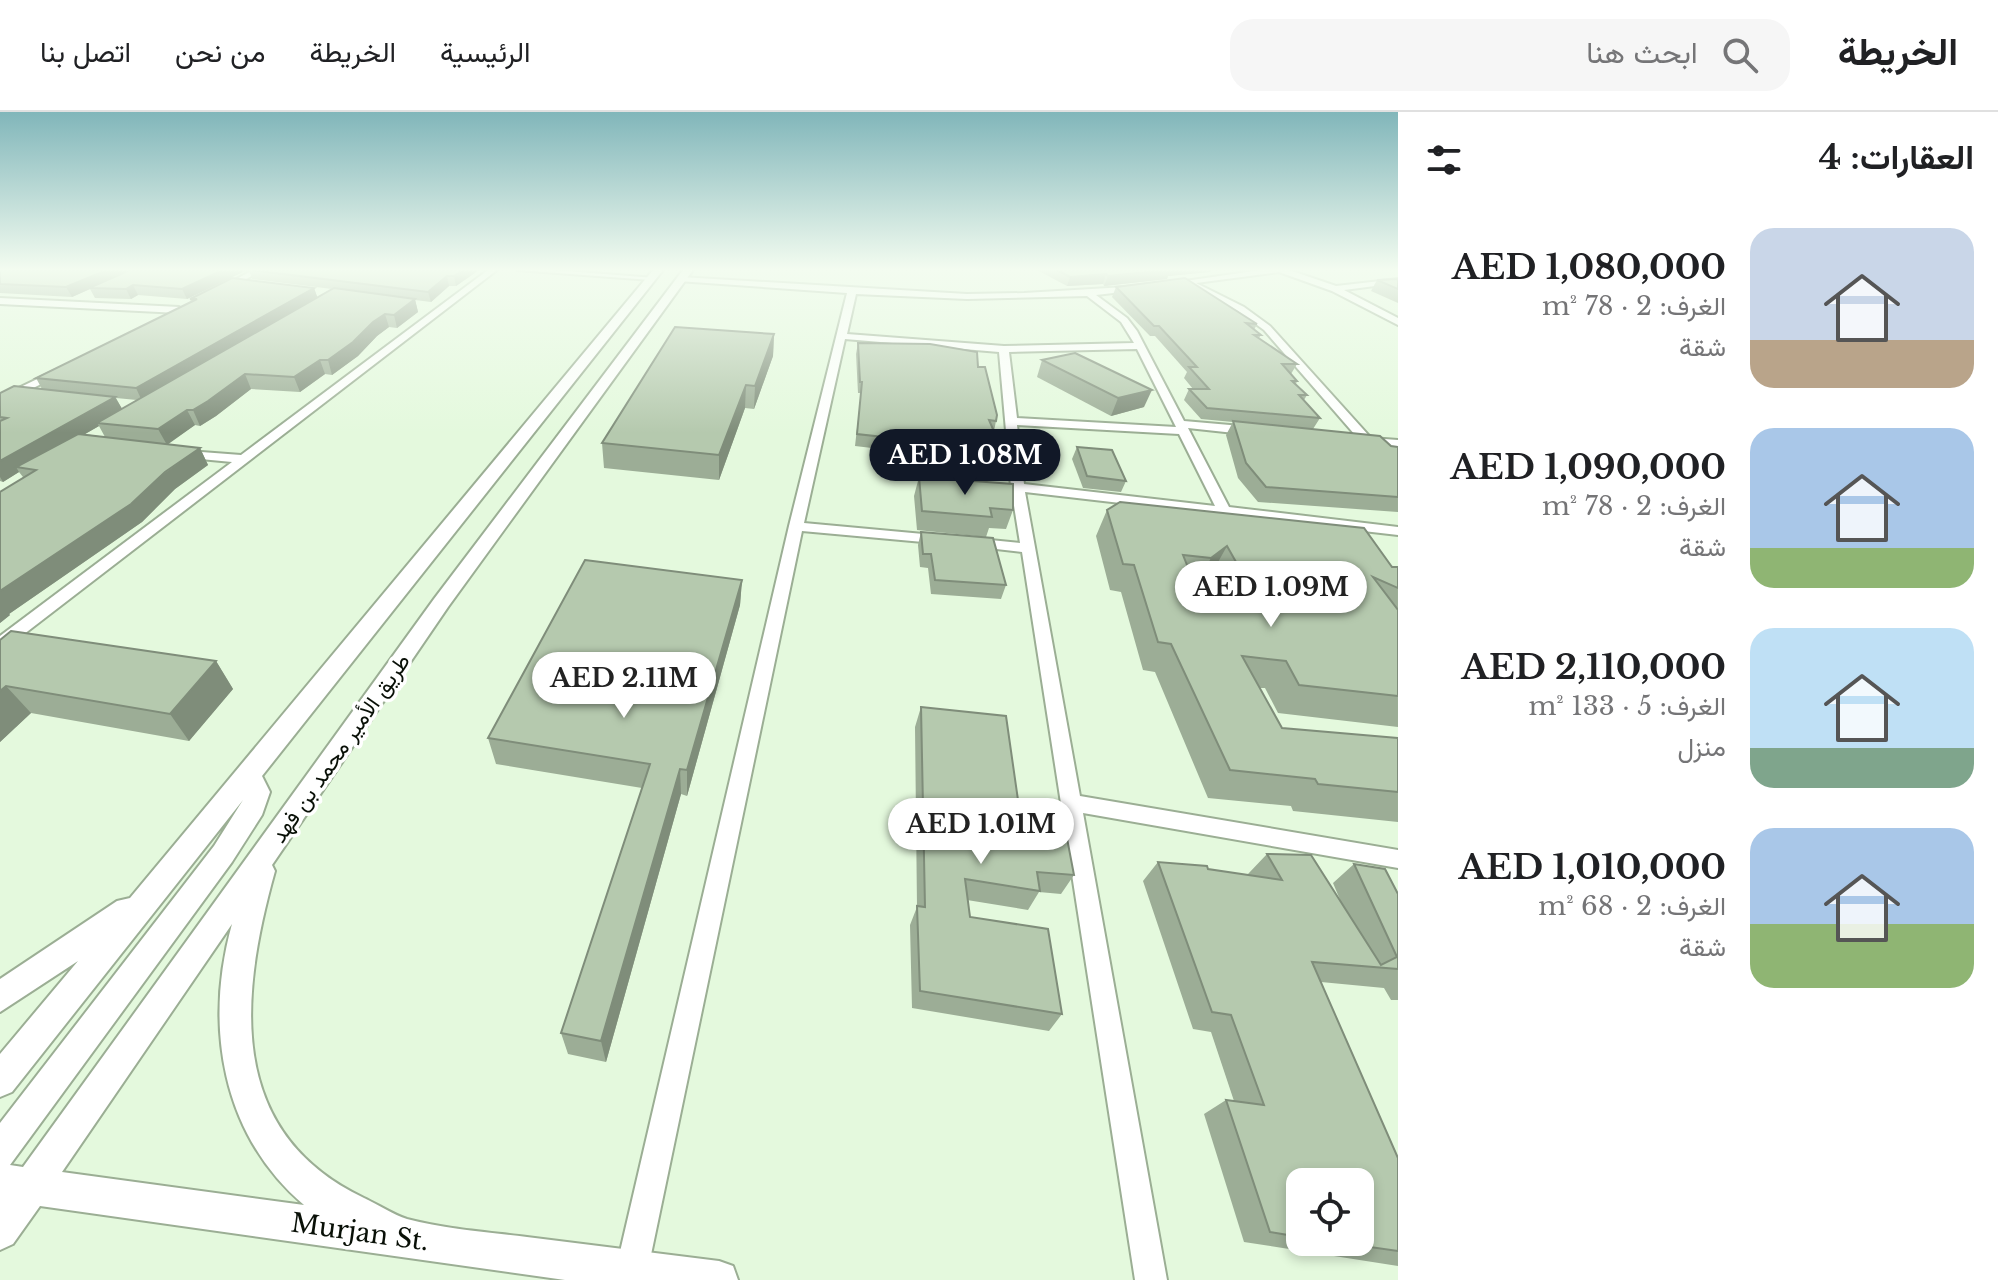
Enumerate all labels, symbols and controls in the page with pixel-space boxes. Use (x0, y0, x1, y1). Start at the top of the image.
search box (1230, 19, 1790, 91)
text: الخريطة (1838, 28, 1958, 75)
icon: search (1718, 33, 1762, 77)
text: ابحث هنا (1586, 34, 1698, 71)
text: اتصل بنا (40, 35, 131, 70)
text: من نحن (175, 35, 265, 70)
text: الخريطة (309, 35, 396, 70)
text: الرئيسية (440, 35, 531, 70)
text: العقارات: 4 (1819, 136, 1974, 178)
icon: filters (1422, 138, 1466, 182)
text: AED 1,080,000 (1452, 246, 1726, 288)
icon: home (1814, 260, 1910, 356)
text: الغرف: 2 · 78 m² (1542, 290, 1726, 322)
text: شقة (1679, 331, 1726, 363)
pin: AED 1.08M (873, 429, 1057, 497)
text: AED 1.08M (887, 439, 1043, 471)
text: AED 1,090,000 (1450, 446, 1726, 488)
icon: home (1814, 460, 1910, 556)
text: الغرف: 2 · 78 m² (1542, 490, 1726, 522)
text: شقة (1679, 531, 1726, 563)
pin: AED 1.09M (1179, 561, 1363, 629)
text: AED 1.09M (1193, 571, 1349, 603)
text: AED 2,110,000 (1461, 646, 1726, 688)
street label: طريق الأمير محمد بن فهد (265, 649, 416, 848)
pin: AED 2.11M (532, 652, 716, 720)
icon: home (1814, 660, 1910, 756)
text: AED 2.11M (550, 662, 698, 694)
text: الغرف: 5 · 133 m² (1528, 690, 1726, 722)
text: منزل (1677, 731, 1726, 763)
pin: AED 1.01M (889, 798, 1073, 866)
text: AED 1.01M (906, 808, 1056, 840)
text: AED 1,010,000 (1458, 846, 1726, 888)
icon: home (1814, 860, 1910, 956)
text: الغرف: 2 · 68 m² (1538, 890, 1726, 922)
text: شقة (1679, 931, 1726, 963)
map controls (1286, 1168, 1374, 1256)
button: locate (1286, 1168, 1374, 1256)
street label: Murjan St. (289, 1207, 431, 1257)

